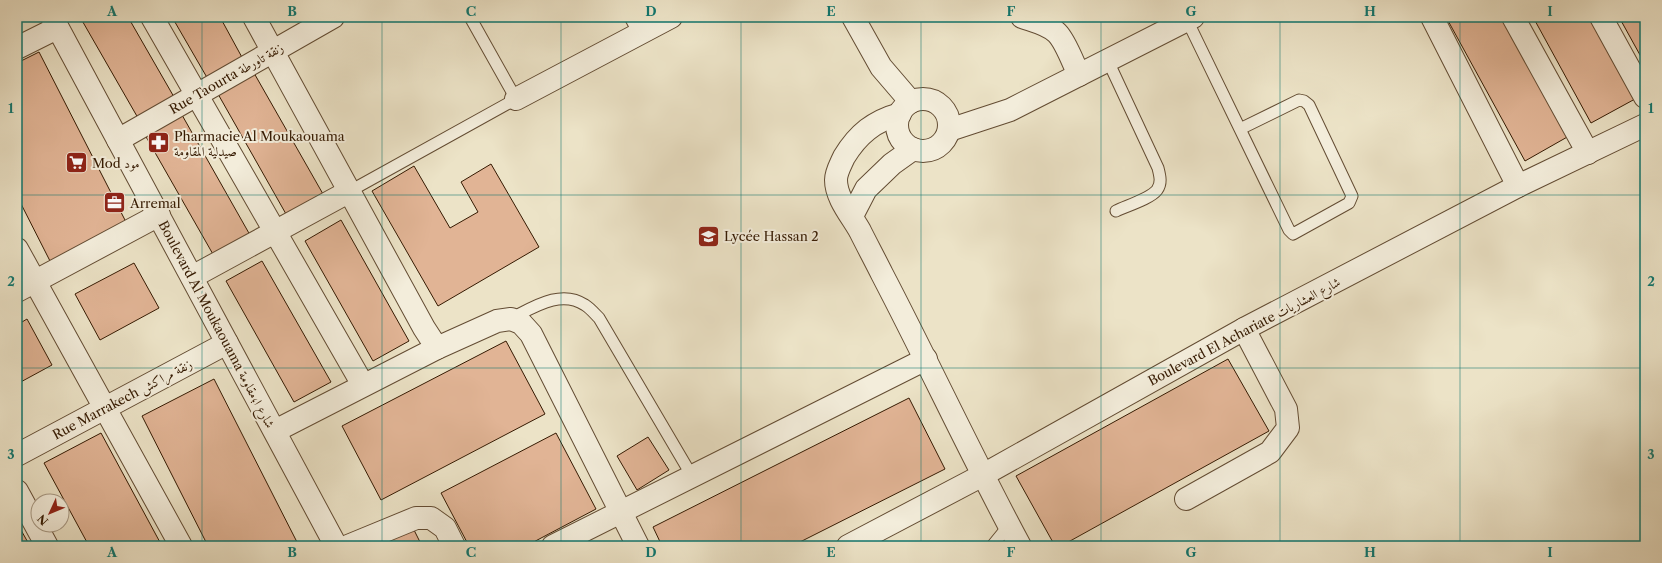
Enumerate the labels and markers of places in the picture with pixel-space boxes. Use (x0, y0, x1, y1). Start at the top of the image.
place label: Pharmacie Al Moukaouama صيدلية المقاومة (174, 128, 345, 159)
pharmacy icon: Pharmacie Al Moukaouama صيدلية المقاومة (145, 130, 171, 156)
supermarket icon: Mod مود (63, 150, 89, 176)
place label: Mod مود (92, 155, 140, 172)
office icon: Arremal (102, 190, 128, 216)
place label: Arremal (129, 195, 181, 211)
school or university icon: Lycée Hassan 2 (696, 223, 722, 249)
place label: Lycée Hassan 2 (724, 228, 819, 244)

